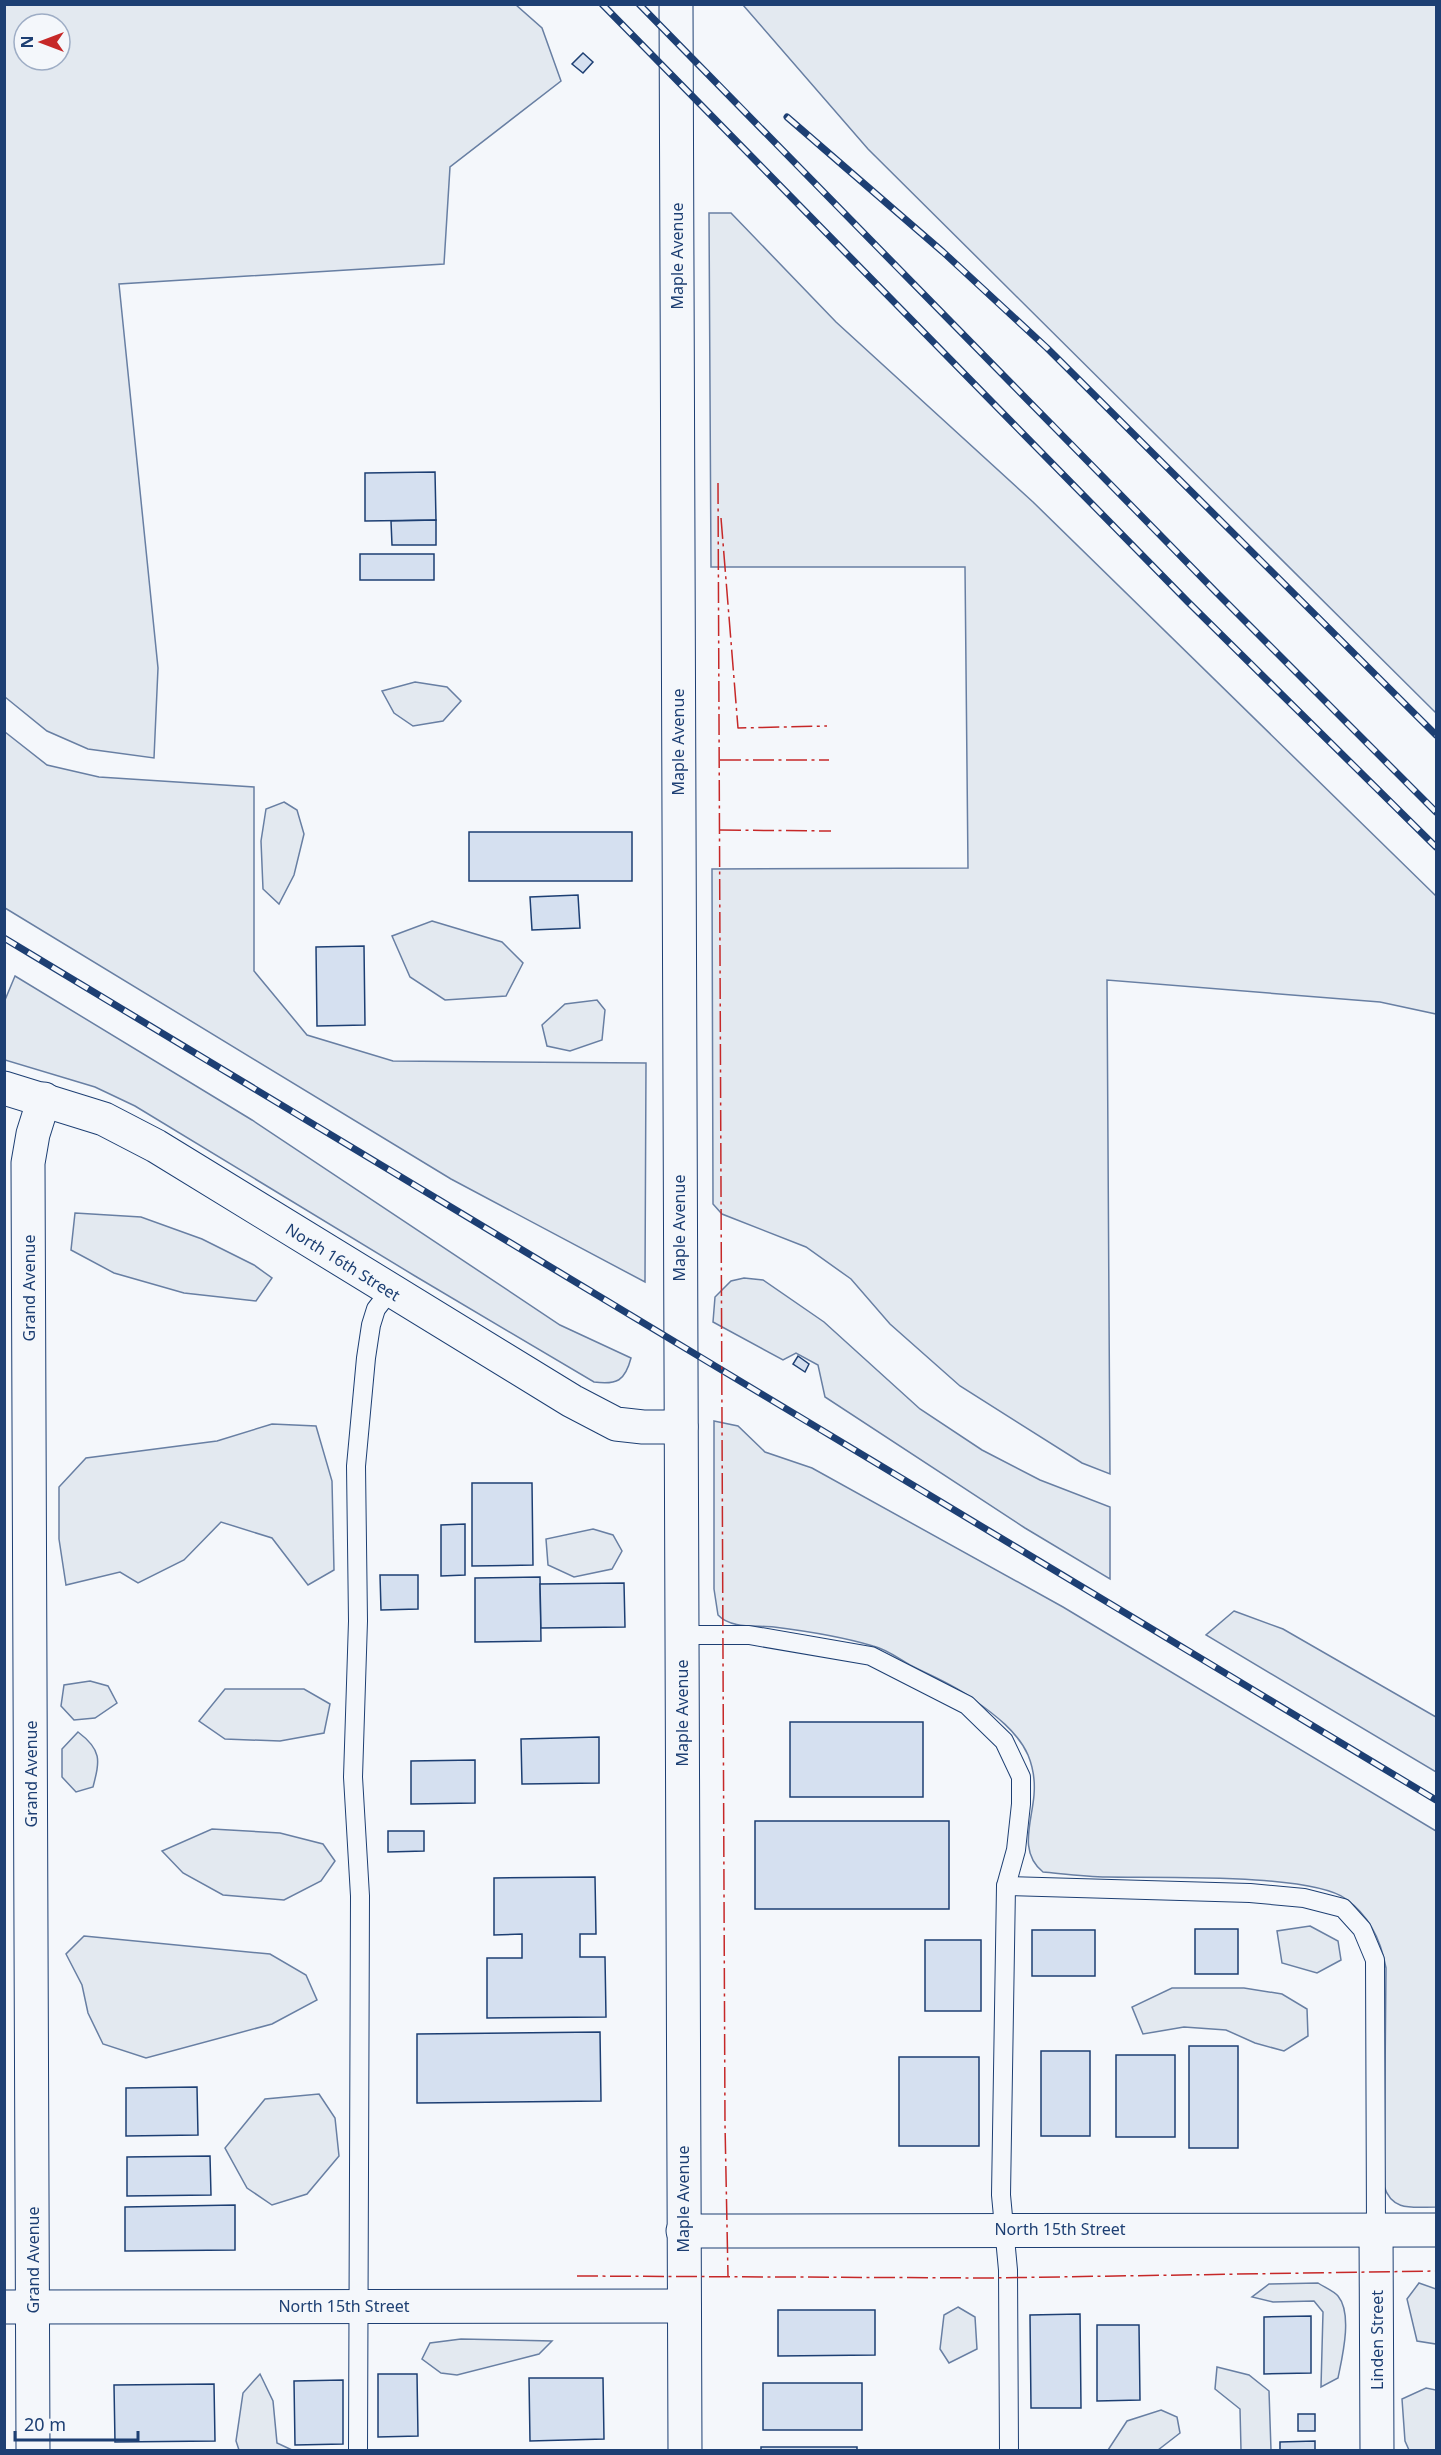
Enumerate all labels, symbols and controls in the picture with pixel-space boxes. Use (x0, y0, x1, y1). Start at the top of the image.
north arrow (12, 12, 72, 72)
text: N (16, 35, 38, 49)
street label: Maple Avenue (666, 203, 688, 309)
street label: Maple Avenue (667, 689, 689, 795)
street label: Maple Avenue (668, 1175, 690, 1281)
street label: North 16th Street (282, 1218, 405, 1306)
street label: Grand Avenue (18, 1235, 40, 1341)
street label: Maple Avenue (671, 1660, 693, 1766)
street label: Grand Avenue (20, 1721, 42, 1827)
street label: Maple Avenue (672, 2146, 694, 2252)
street label: Grand Avenue (22, 2207, 44, 2313)
street label: North 15th Street (994, 2218, 1126, 2240)
street label: Linden Street (1366, 2290, 1388, 2390)
street label: North 15th Street (278, 2295, 410, 2317)
scale bar (15, 2404, 138, 2442)
text: 20 m (24, 2412, 66, 2436)

